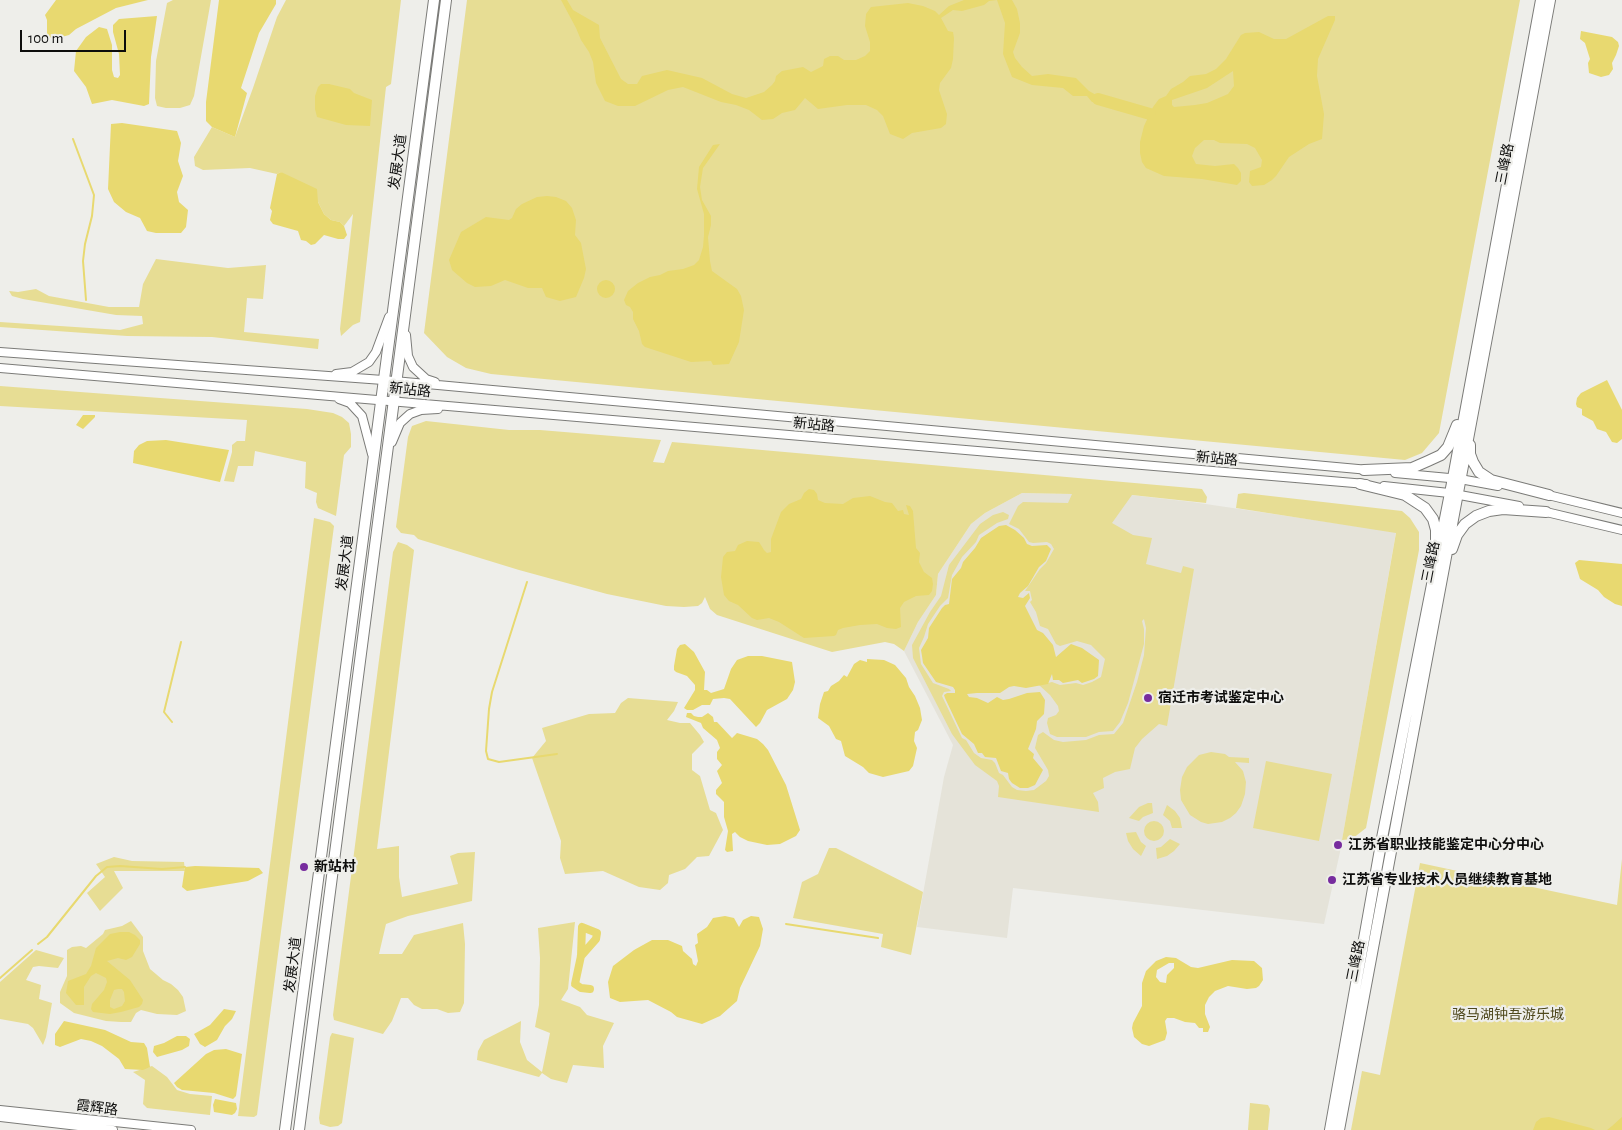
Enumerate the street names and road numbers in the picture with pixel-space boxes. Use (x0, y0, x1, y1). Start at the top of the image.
street label: 发展大道 (386, 133, 410, 191)
street label: 三峰路 (1493, 142, 1517, 186)
street label: 新站路 (388, 379, 432, 401)
street label: 新站路 (792, 415, 836, 435)
street label: 新站路 (1195, 449, 1239, 469)
street label: 发展大道 (333, 534, 357, 592)
street label: 三峰路 (1419, 540, 1443, 584)
street label: 发展大道 (281, 936, 305, 994)
street label: 三峰路 (1344, 939, 1368, 983)
street label: 霞辉路 (75, 1097, 119, 1119)

